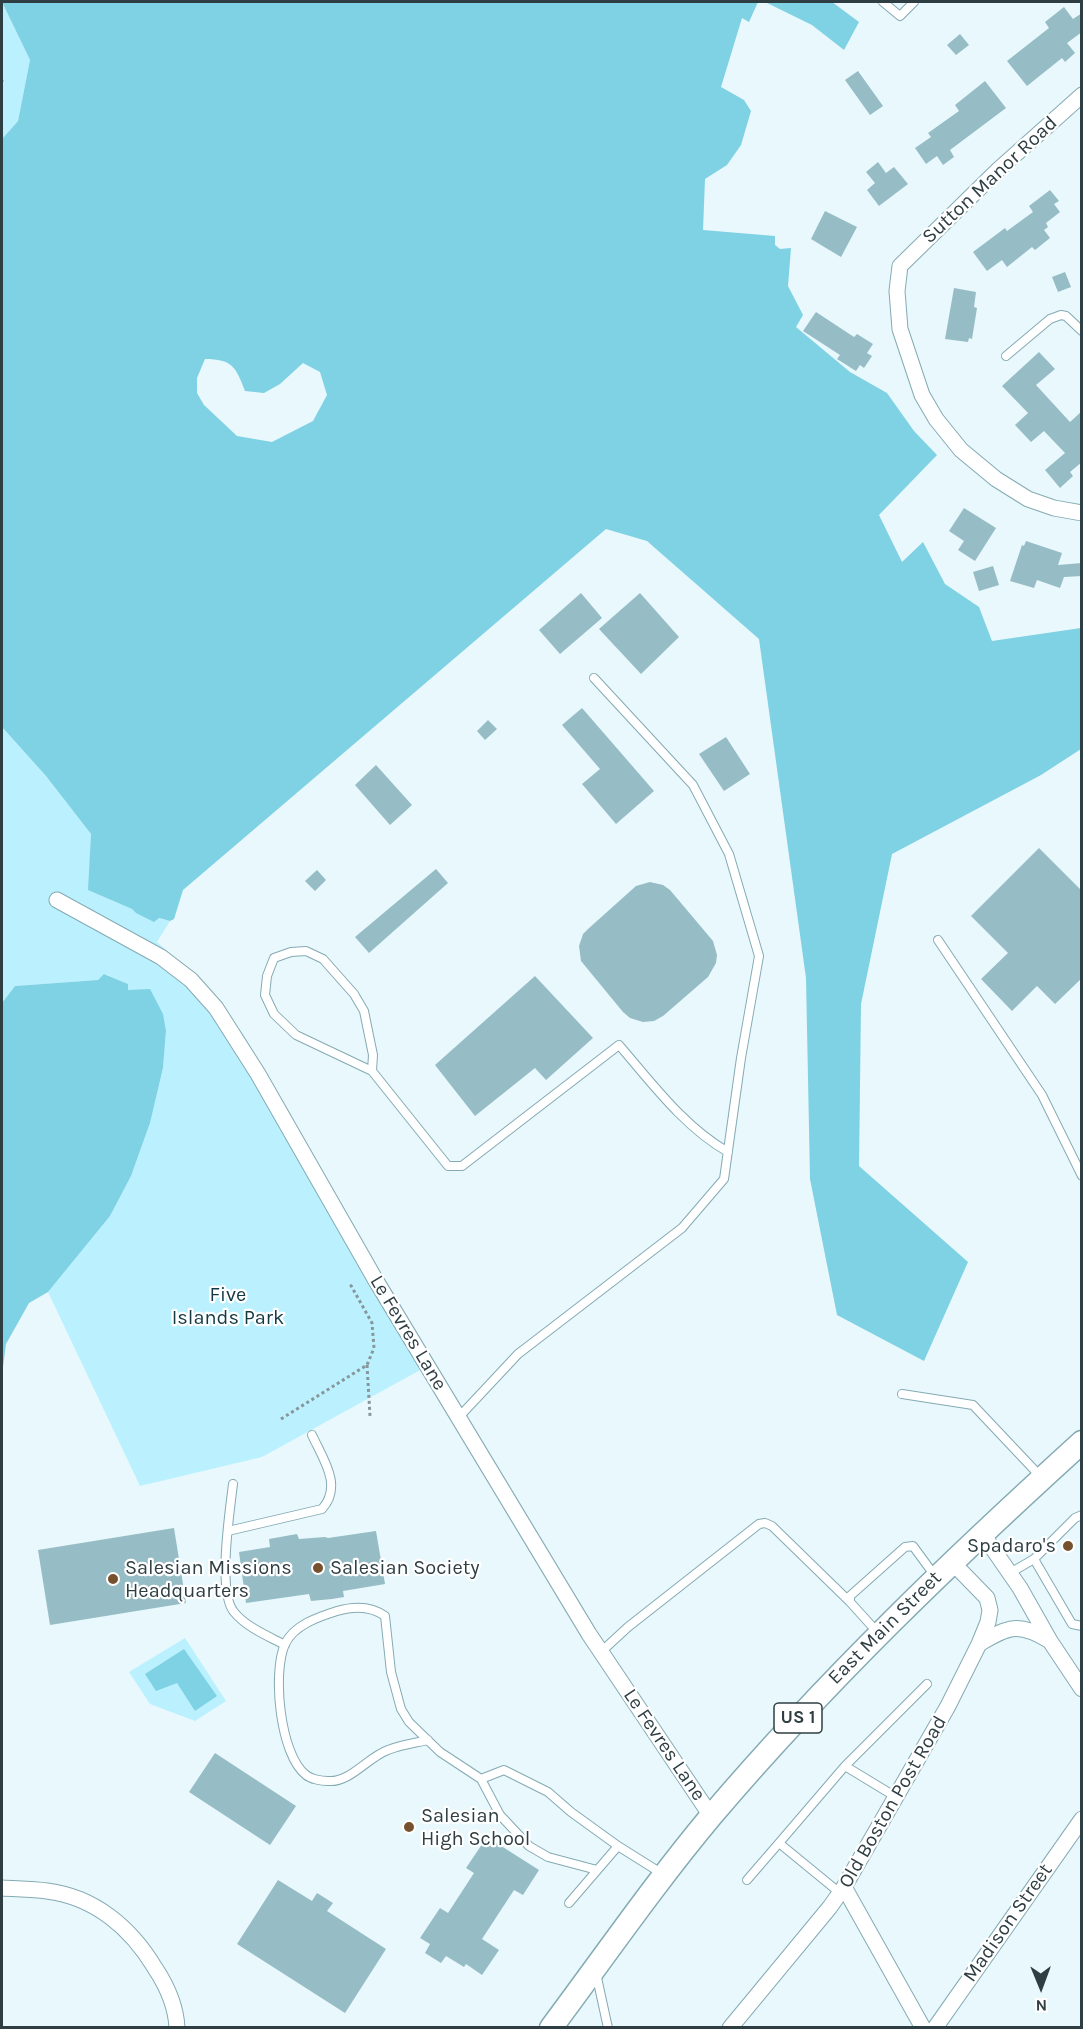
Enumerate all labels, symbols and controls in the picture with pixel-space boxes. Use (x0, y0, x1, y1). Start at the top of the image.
street label: Sutton Manor Road (917, 111, 1063, 249)
street label: Le Fevres Lane (364, 1271, 452, 1395)
park label: Five Islands Park (172, 1283, 284, 1330)
place label: Spadaro's (967, 1534, 1056, 1558)
marker: Spadaro's (1061, 1539, 1075, 1553)
place label: Salesian Missions Headquarters (125, 1556, 292, 1603)
place label: Salesian Society (330, 1556, 480, 1580)
marker: Salesian Society (311, 1561, 325, 1575)
street label: East Main Street (823, 1566, 947, 1690)
marker: Salesian Missions Headquarters (106, 1572, 120, 1586)
street label: Le Fevres Lane (618, 1684, 710, 1806)
road number: US 1 (774, 1703, 822, 1733)
street label: Old Boston Post Road (834, 1712, 952, 1892)
place label: Salesian High School (421, 1804, 530, 1851)
marker: Salesian High School (402, 1820, 416, 1834)
street label: Madison Street (958, 1859, 1058, 1987)
north arrow (1011, 1957, 1071, 2017)
text: N (1035, 1996, 1047, 2015)

